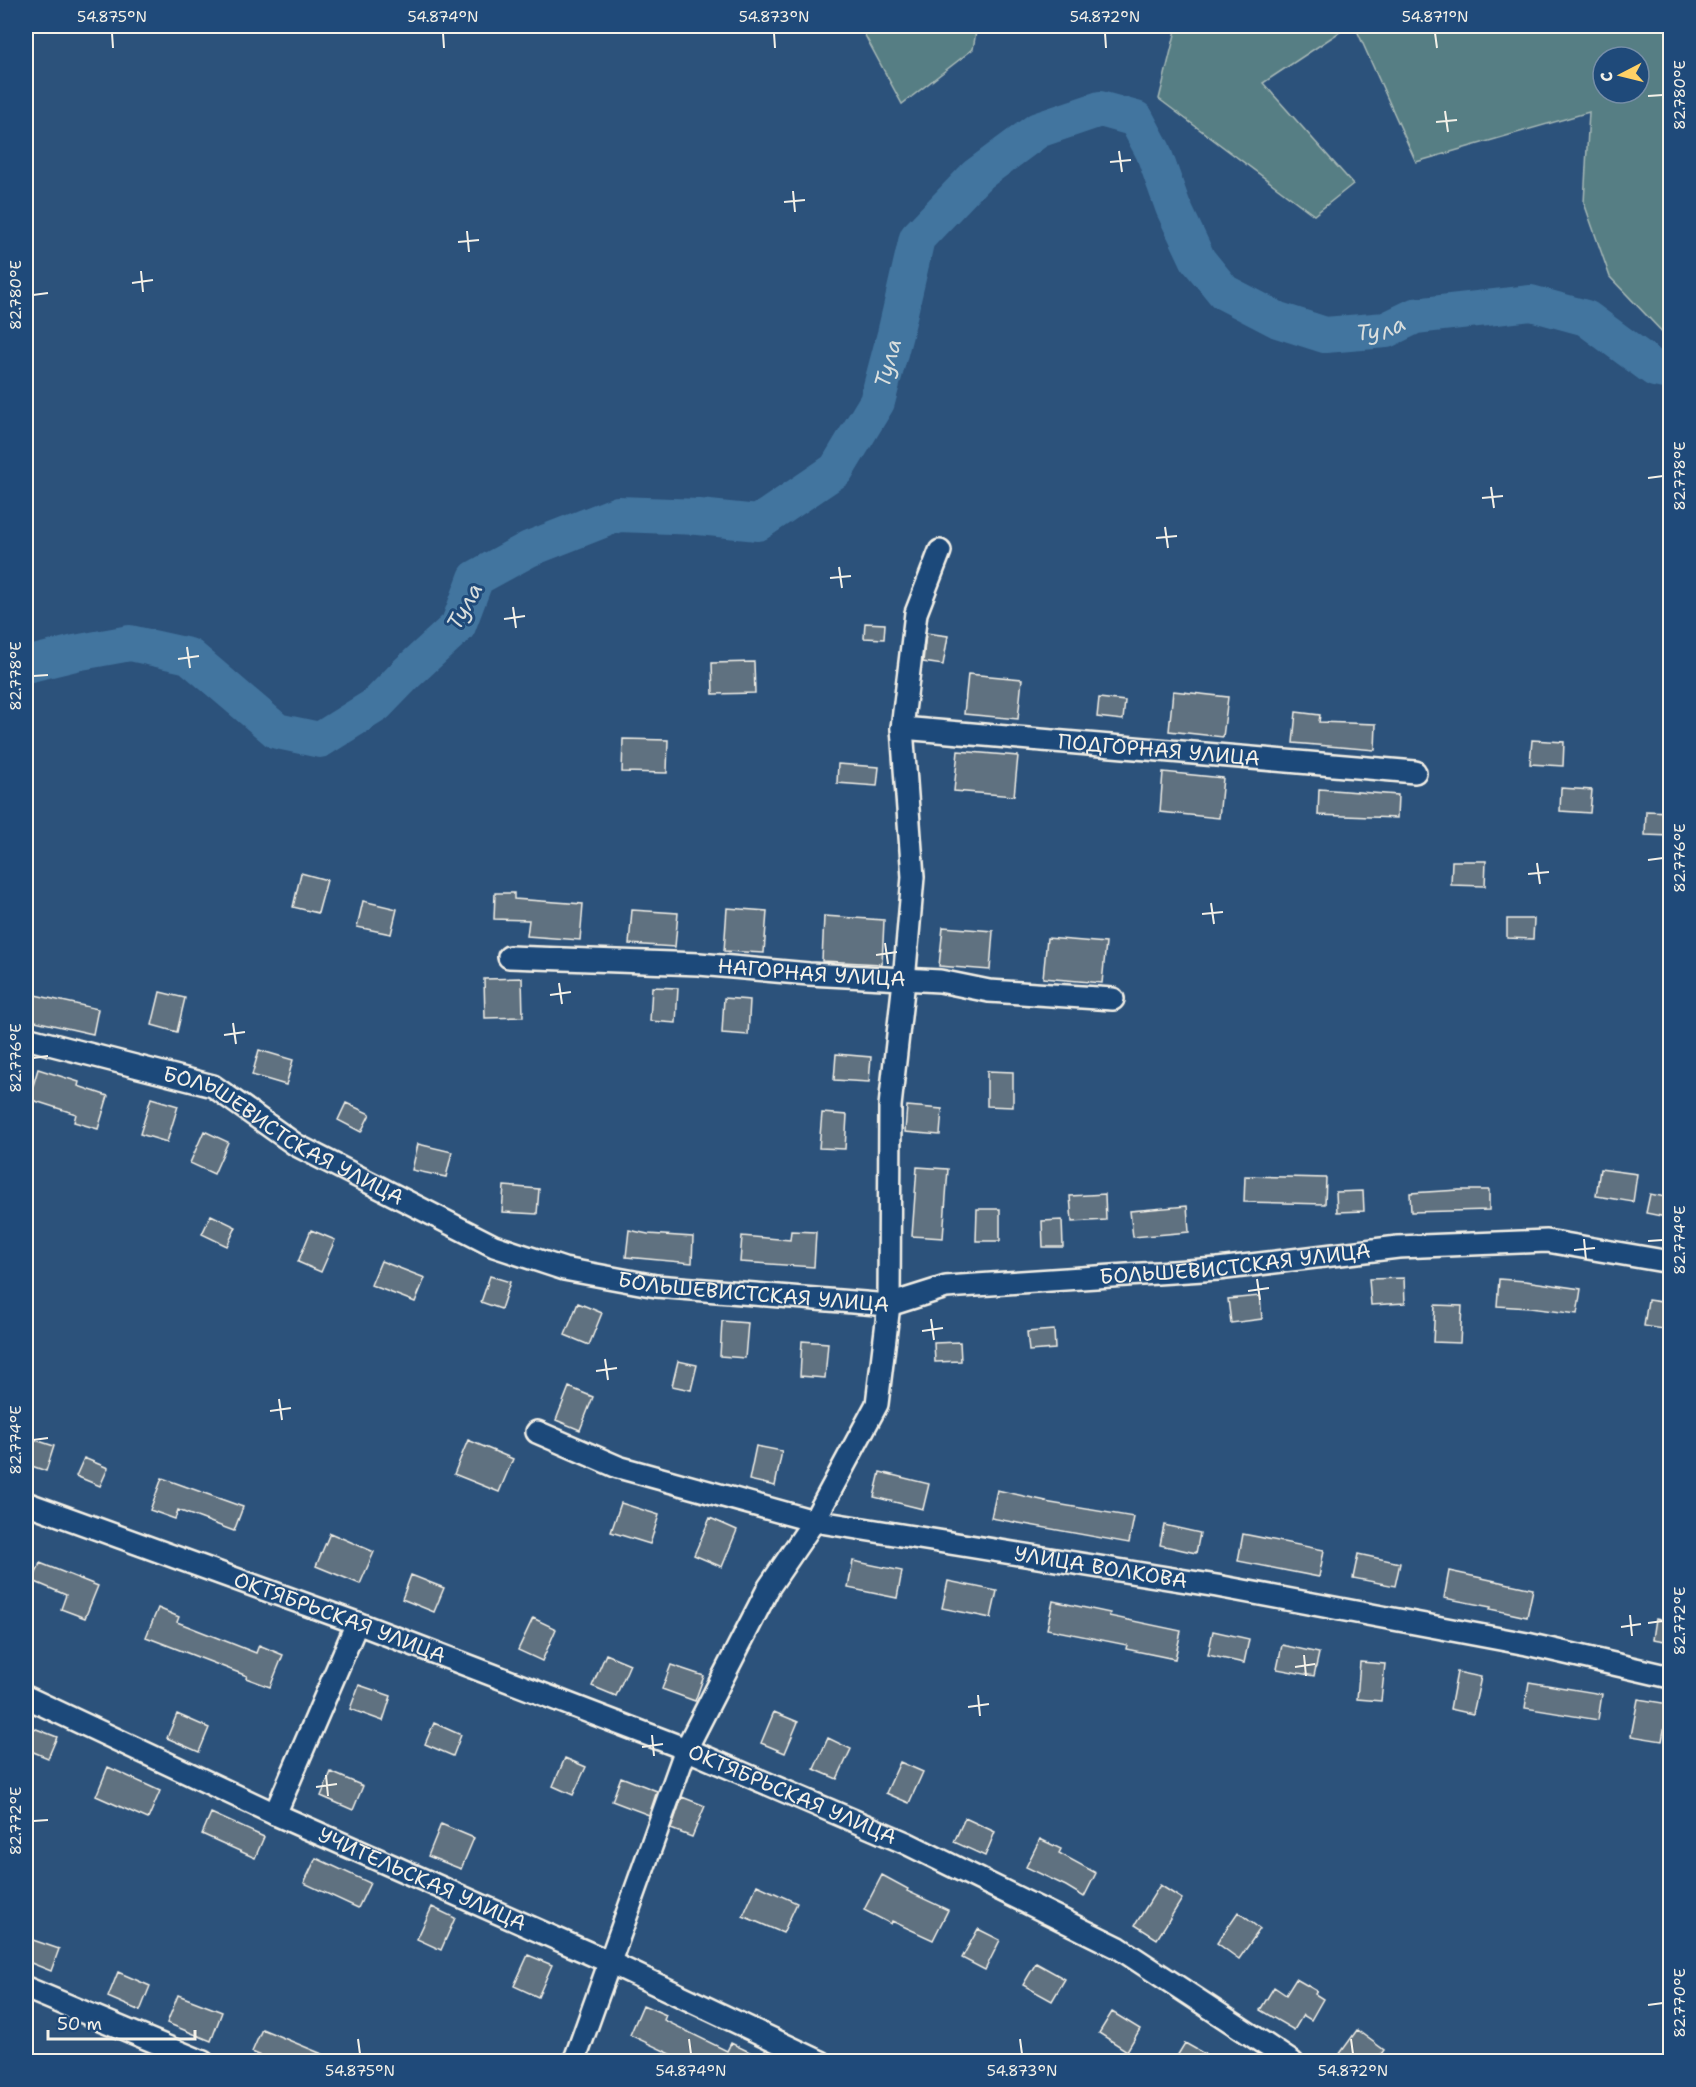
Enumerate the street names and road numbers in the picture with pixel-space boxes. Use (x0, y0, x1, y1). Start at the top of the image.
street label: ПОДГОРНАЯ УЛИЦА (1057, 727, 1261, 773)
street label: НАГОРНАЯ УЛИЦА (716, 952, 906, 993)
street label: БОЛЬШЕВИСТСКАЯ УЛИЦА (160, 1060, 409, 1212)
street label: БОЛЬШЕВИСТСКАЯ УЛИЦА (1099, 1236, 1372, 1291)
street label: БОЛЬШЕВИСТСКАЯ УЛИЦА (616, 1265, 890, 1319)
street label: УЛИЦА ВОЛКОВА (1012, 1539, 1189, 1595)
street label: ОКТЯБРЬСКАЯ УЛИЦА (230, 1566, 450, 1670)
street label: ОКТЯБРЬСКАЯ УЛИЦА (684, 1738, 901, 1851)
street label: УЧИТЕЛЬСКАЯ УЛИЦА (314, 1821, 531, 1938)

